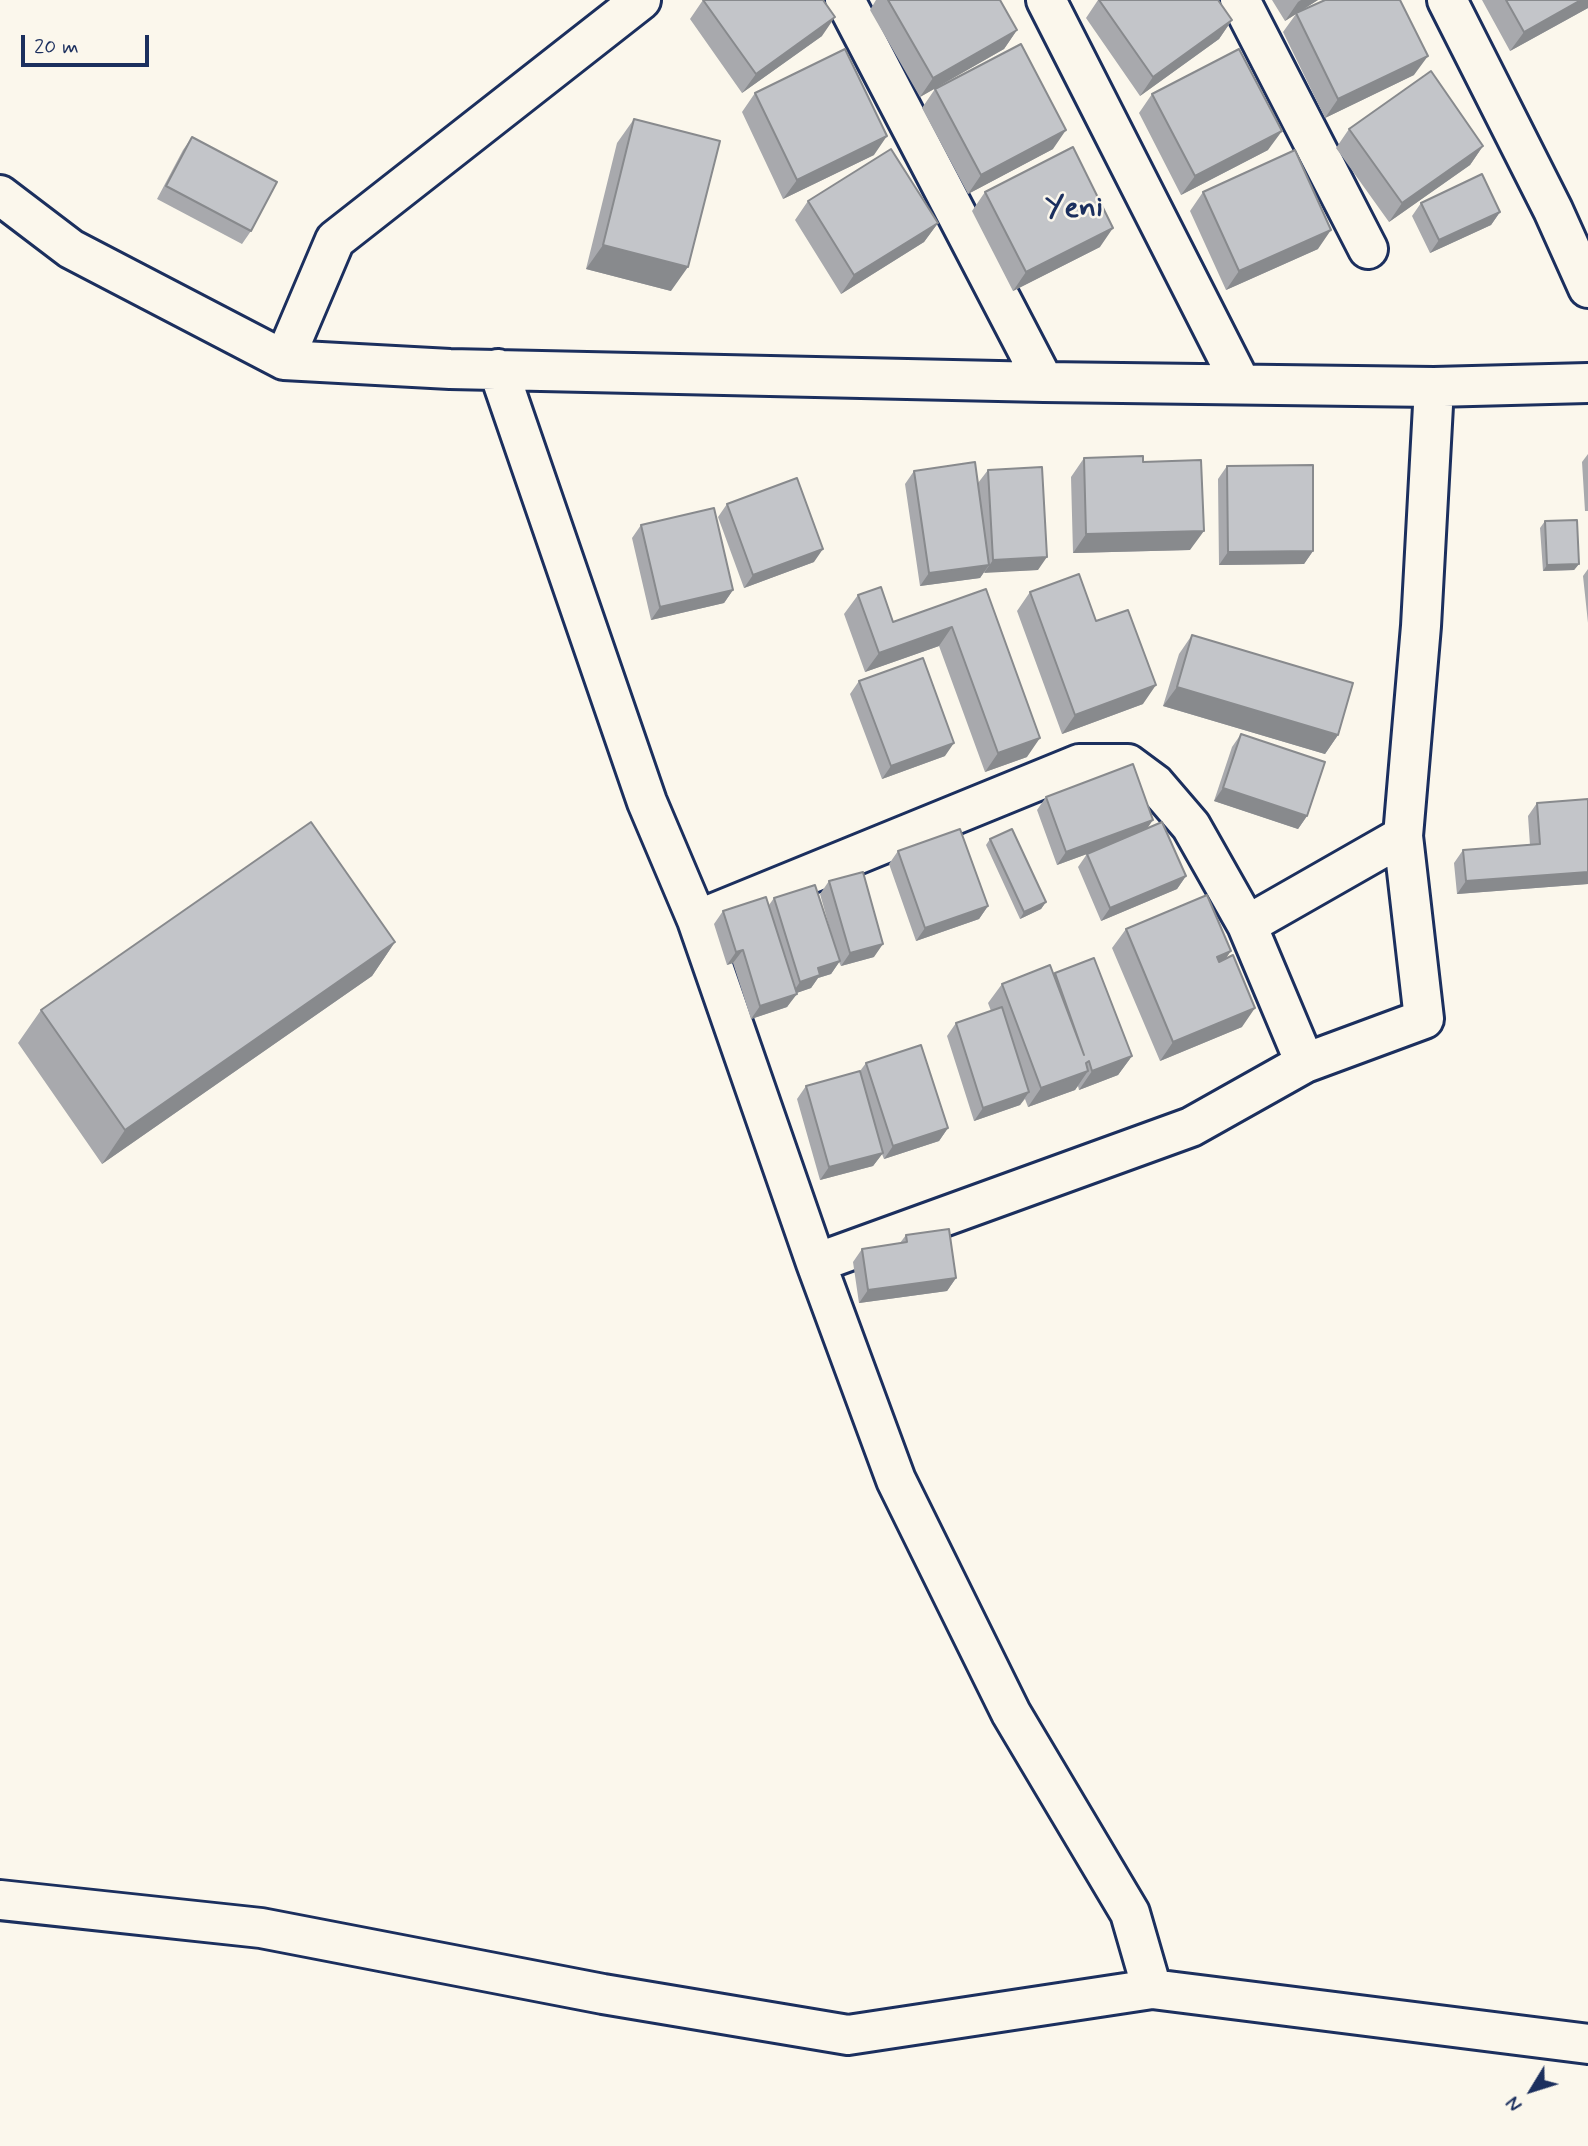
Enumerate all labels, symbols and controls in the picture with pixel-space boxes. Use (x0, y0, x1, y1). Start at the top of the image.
scale bar (24, 21, 152, 65)
text: 20 m (34, 33, 79, 61)
district label: Yeni (1045, 192, 1103, 228)
north arrow (1497, 2055, 1567, 2125)
text: N (1501, 2091, 1529, 2116)

